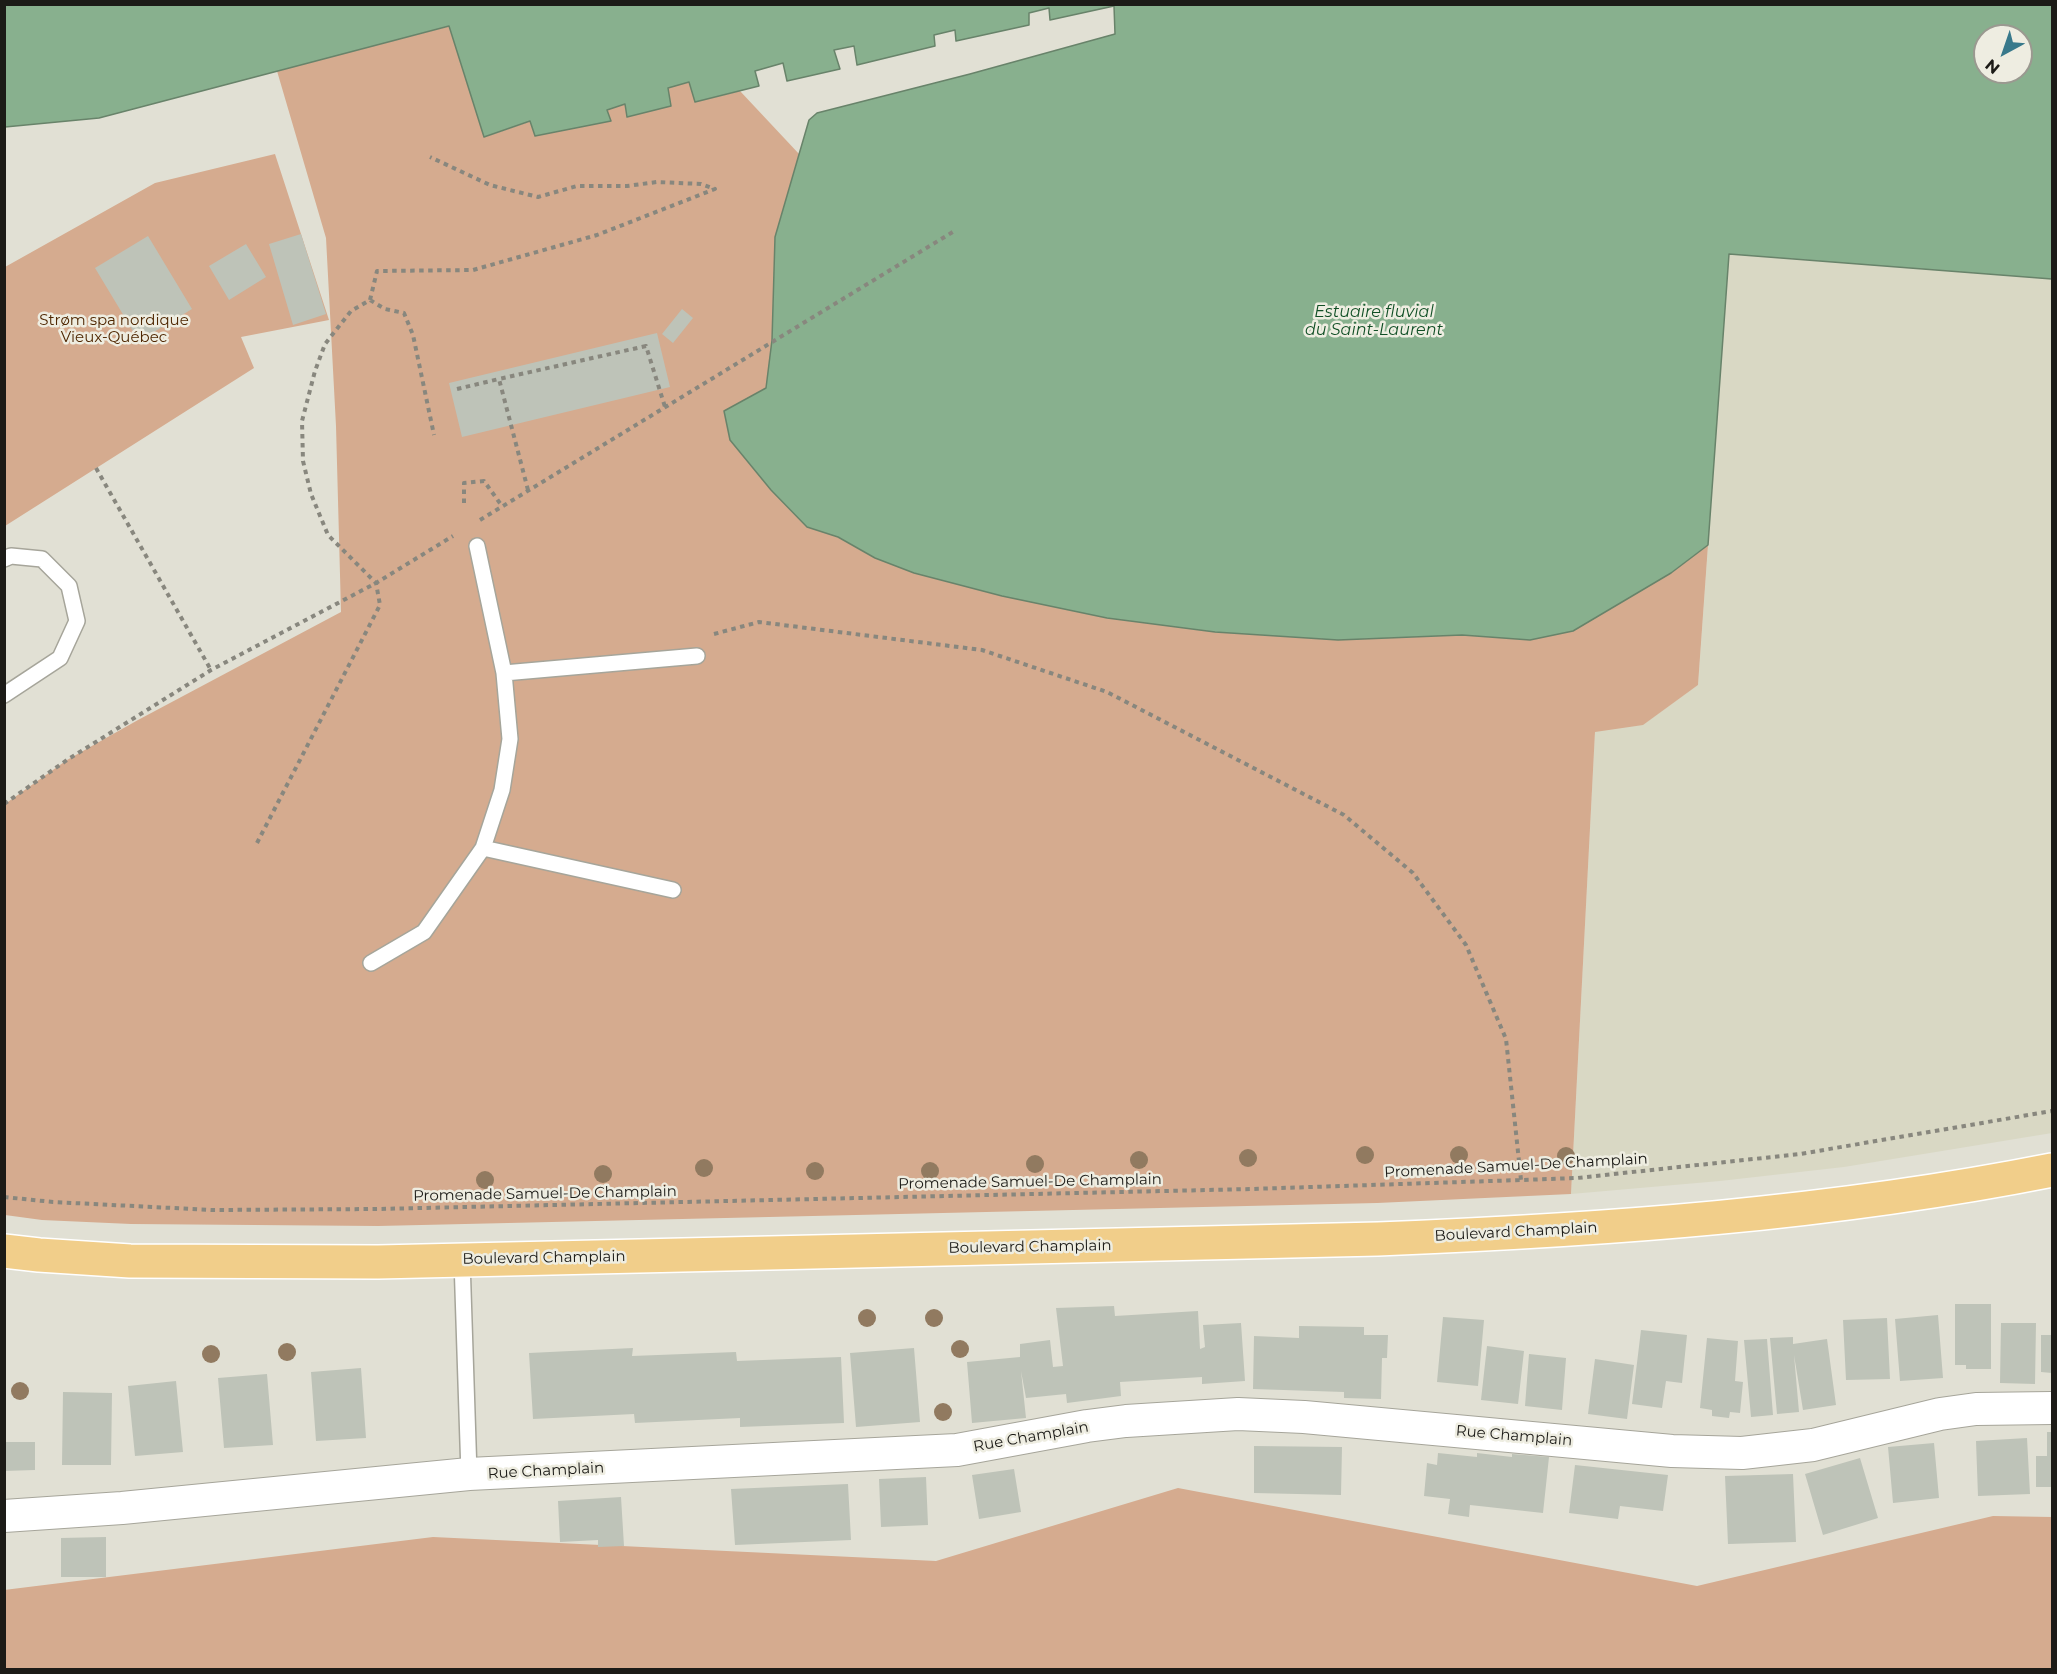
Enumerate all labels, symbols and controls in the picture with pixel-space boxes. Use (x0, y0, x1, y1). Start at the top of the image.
north arrow (1973, 24, 2033, 84)
text: N (1981, 55, 2003, 78)
water label: Estuaire fluvial du Saint-Laurent (1305, 302, 1443, 340)
park label: Strøm spa nordique Vieux-Québec (39, 312, 189, 347)
street label: Promenade Samuel-De Champlain (1384, 1150, 1648, 1182)
street label: Promenade Samuel-De Champlain (898, 1171, 1162, 1193)
street label: Promenade Samuel-De Champlain (413, 1183, 677, 1205)
street label: Boulevard Champlain (1434, 1219, 1598, 1245)
street label: Boulevard Champlain (948, 1237, 1112, 1257)
street label: Boulevard Champlain (462, 1248, 626, 1268)
street label: Rue Champlain (972, 1418, 1090, 1456)
street label: Rue Champlain (1455, 1422, 1573, 1450)
street label: Rue Champlain (487, 1459, 605, 1483)

